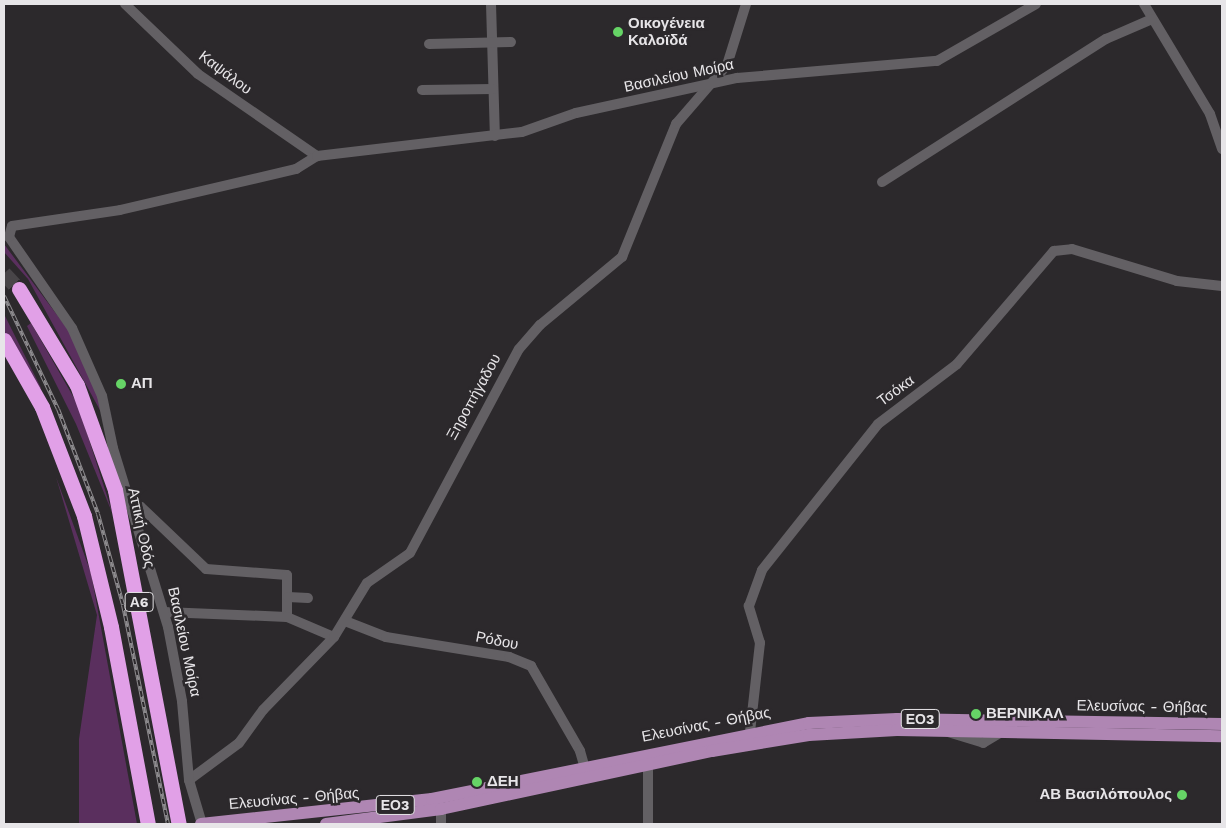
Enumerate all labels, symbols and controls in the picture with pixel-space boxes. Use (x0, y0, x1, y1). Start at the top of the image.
place label: Οικογένεια Καλοϊδά (628, 14, 705, 49)
marker: Οικογένεια Καλοϊδά (612, 26, 624, 38)
street label: Καψάλου (195, 47, 255, 99)
street label: Βασιλείου Μοίρα (622, 56, 736, 96)
street label: Ξηροπήγαδου (443, 351, 505, 443)
street label: Τσόκα (874, 372, 918, 410)
place label: ΑΠ (131, 375, 153, 393)
marker: ΑΠ (115, 378, 127, 390)
street label: Αττική Οδός (124, 486, 158, 570)
street label: Βασιλείου Μοίρα (164, 585, 204, 699)
road number: Α6 (124, 590, 154, 614)
street label: Ρόδου (474, 628, 520, 654)
street label: Ελευσίνας - Θήβας (1076, 697, 1208, 717)
street label: Ελευσίνας - Θήβας (640, 704, 772, 746)
place label: ΒΕΡΝΙΚΑΛ (986, 705, 1064, 723)
road number: ΕΟ3 (900, 708, 940, 731)
marker: ΒΕΡΝΙΚΑΛ (970, 708, 982, 720)
place label: ΔΕΗ (487, 773, 519, 791)
marker: ΔΕΗ (471, 776, 483, 788)
street label: Ελευσίνας - Θήβας (228, 784, 360, 814)
place label: ΑΒ Βασιλόπουλος (1039, 786, 1172, 804)
marker: ΑΒ Βασιλόπουλος (1176, 789, 1188, 801)
road number: ΕΟ3 (375, 794, 415, 816)

